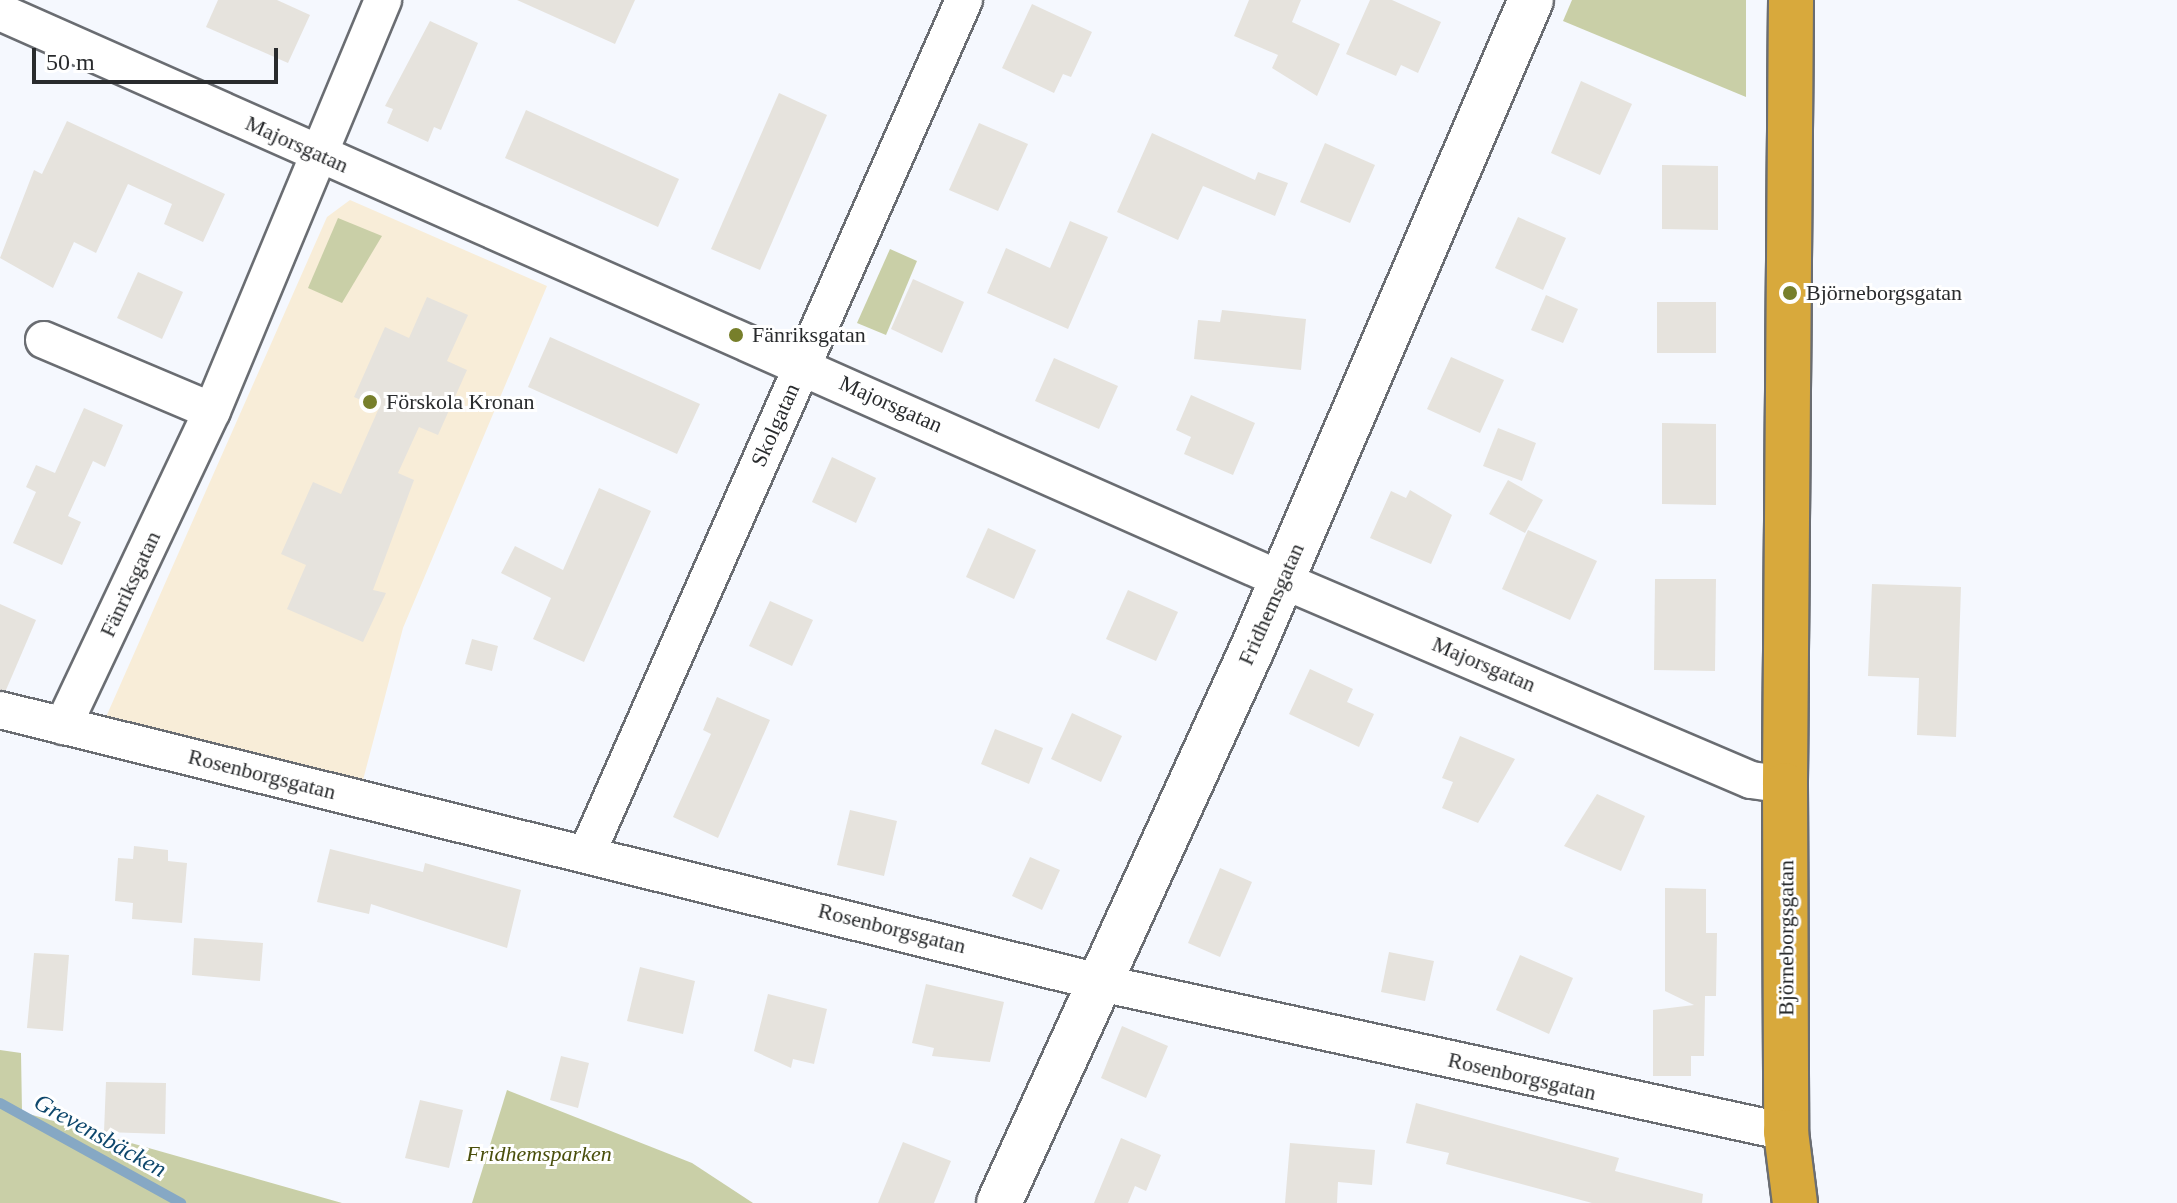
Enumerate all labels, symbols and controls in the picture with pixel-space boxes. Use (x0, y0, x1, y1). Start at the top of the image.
scale bar (36, 32, 282, 82)
text: 50 m (46, 49, 95, 75)
street label: Majorsgatan (241, 110, 353, 178)
place label: Björneborgsgatan (1806, 280, 1962, 306)
marker: Björneborgsgatan (1781, 284, 1799, 302)
place label: Fänriksgatan (752, 322, 866, 348)
marker: Fänriksgatan (727, 326, 745, 344)
street label: Majorsgatan (835, 370, 947, 438)
street label: Skolgatan (745, 379, 805, 471)
place label: Förskola Kronan (386, 389, 534, 415)
marker: Förskola Kronan (361, 393, 379, 411)
street label: Fänriksgatan (94, 527, 166, 641)
street label: Fridhemsgatan (1232, 539, 1310, 669)
street label: Majorsgatan (1428, 630, 1540, 698)
street label: Rosenborgsgatan (185, 743, 339, 805)
street label: Björneborgsgatan (1773, 860, 1799, 1016)
street label: Rosenborgsgatan (815, 897, 969, 959)
street label: Rosenborgsgatan (1445, 1046, 1599, 1106)
water label: Grevensbäcken (29, 1088, 171, 1184)
park label: Fridhemsparken (466, 1141, 612, 1167)

